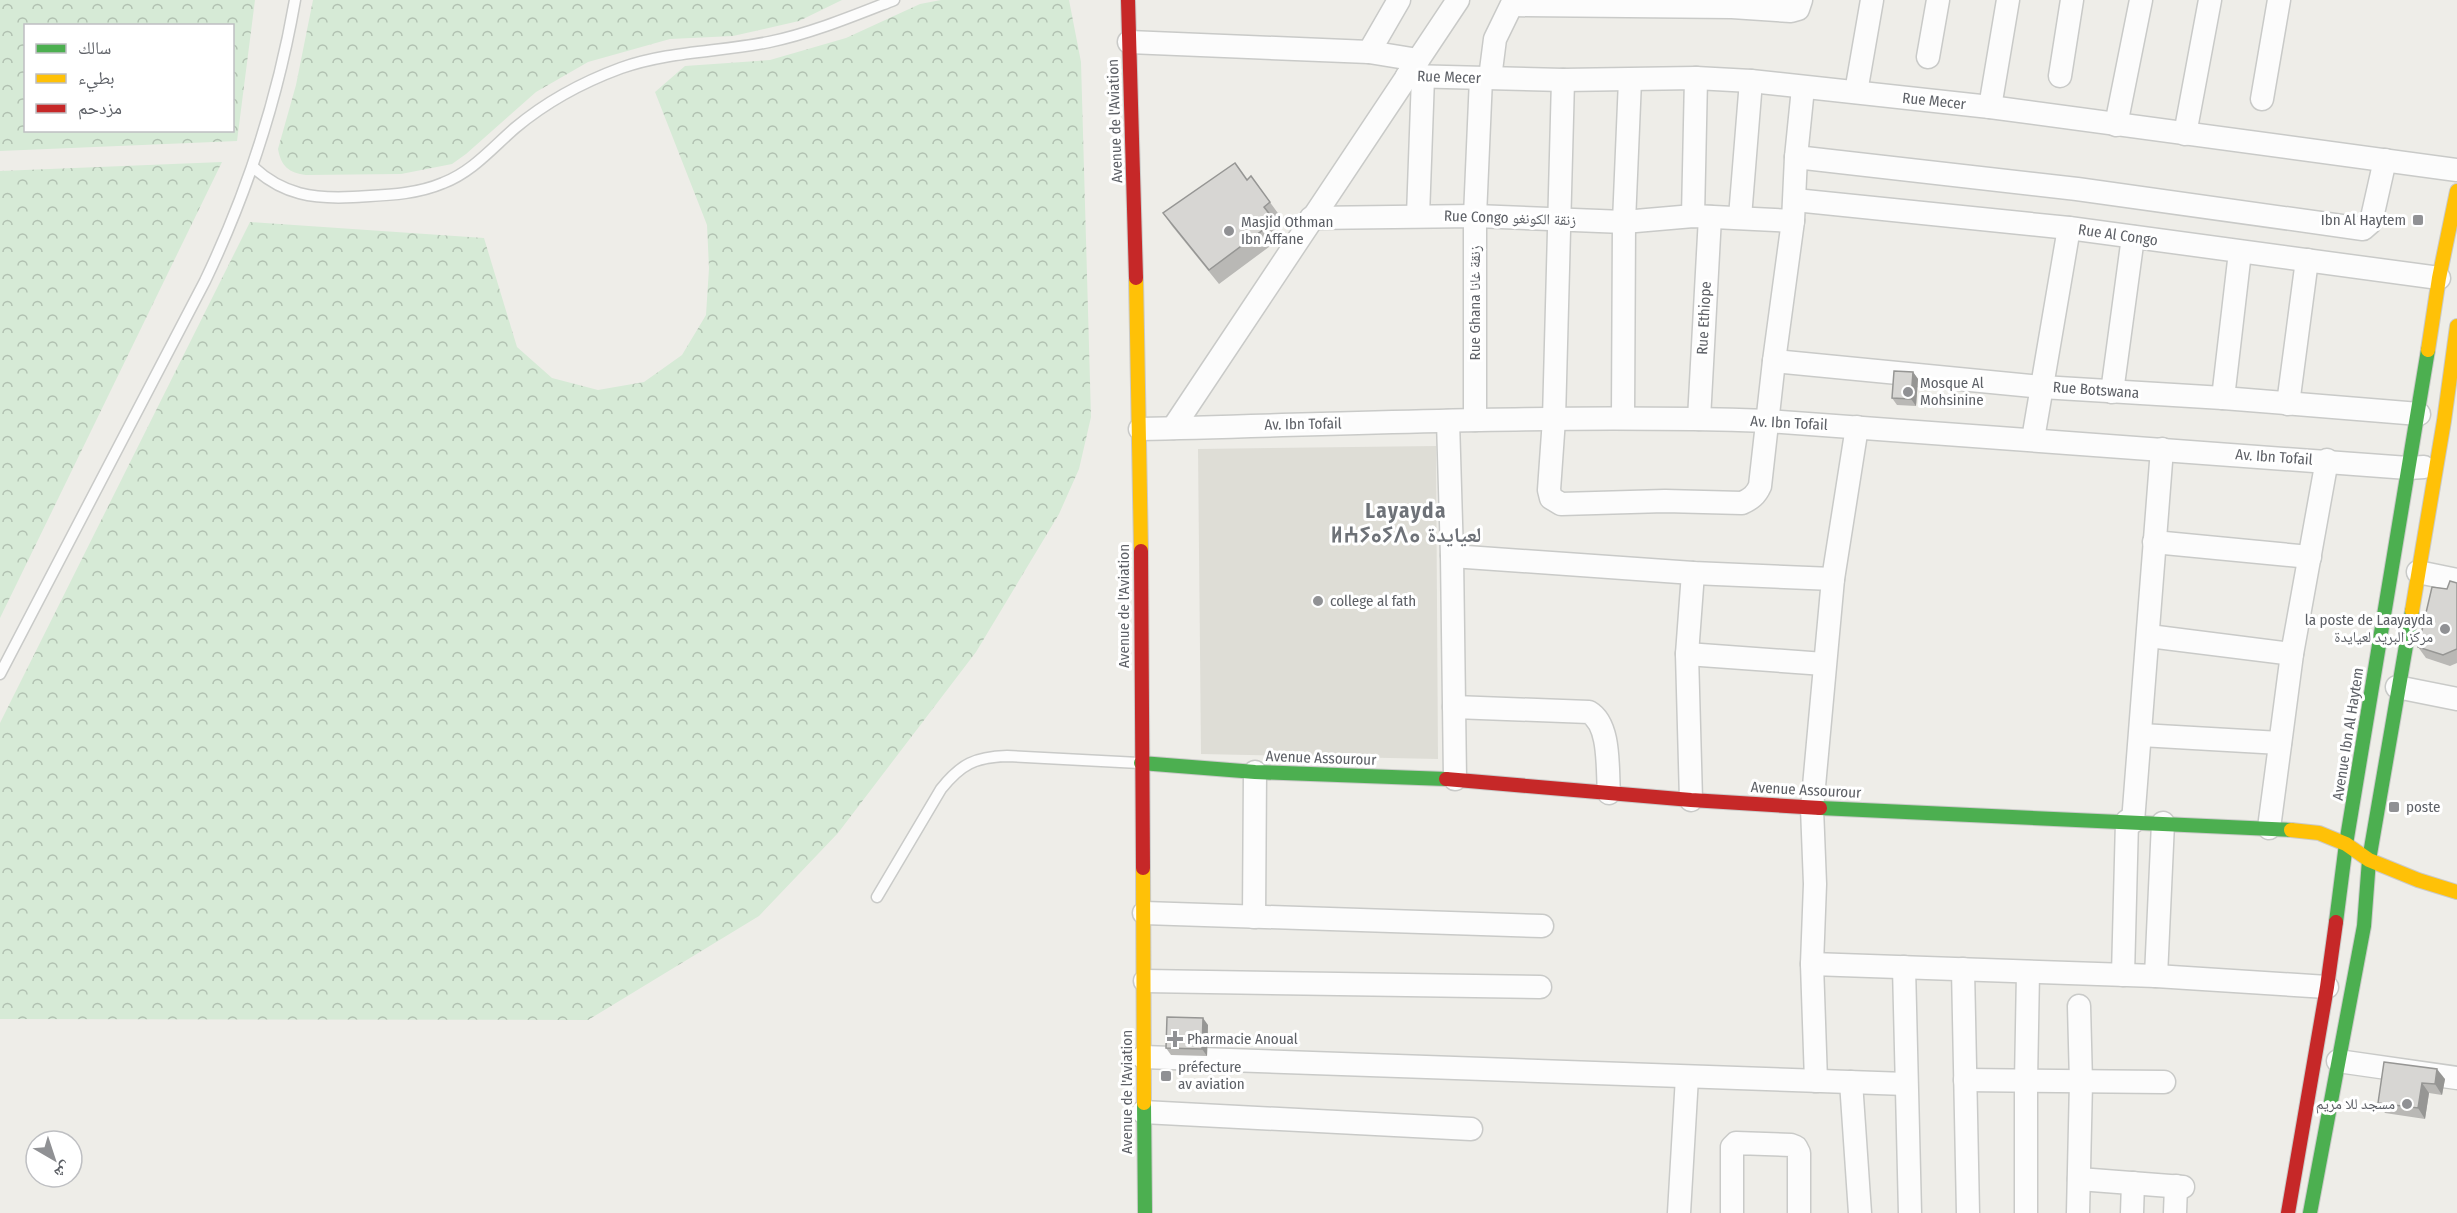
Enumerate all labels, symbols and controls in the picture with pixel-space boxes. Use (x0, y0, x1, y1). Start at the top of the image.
legend (24, 24, 234, 132)
text: سالك (78, 37, 111, 59)
street label: Avenue de l'Aviation (1104, 59, 1126, 183)
text: بطيء (78, 67, 115, 93)
street label: Rue Mecer (1417, 67, 1482, 87)
street label: Rue Mecer (1901, 89, 1967, 113)
text: مزدحم (78, 97, 122, 120)
street label: Rue Congo زنقة الكونغو (1444, 207, 1577, 229)
place label: Ibn Al Haytem (2321, 211, 2406, 229)
place label: Masjid Othman Ibn Affane (1241, 213, 1333, 248)
marker: Ibn Al Haytem (2411, 213, 2425, 227)
street label: Rue Al Congo (2077, 221, 2159, 250)
marker: Masjid Othman Ibn Affane (1222, 224, 1236, 238)
street label: Rue Ghana زنقة غانا (1466, 245, 1484, 360)
street label: Rue Ethiope (1693, 281, 1715, 355)
place label: Mosque Al Mohsinine (1920, 374, 1984, 409)
street label: Rue Botswana (2052, 378, 2140, 402)
marker: Mosque Al Mohsinine (1901, 385, 1915, 399)
street label: Av. Ibn Tofail (1750, 412, 1828, 434)
street label: Av. Ibn Tofail (1264, 414, 1342, 434)
street label: Av. Ibn Tofail (2235, 445, 2313, 469)
district label: Layayda ⵍⵄⵢⴰⵢⴷⴰ لعيايدة (1331, 498, 1481, 548)
street label: Avenue de l'Aviation (1115, 544, 1133, 668)
place label: college al fath (1330, 592, 1416, 610)
marker: college al fath (1311, 594, 1325, 608)
place label: la poste de Laayayda مركز البريد لعيايدة (2305, 611, 2433, 646)
marker: la poste de Laayayda مركز البريد لعيايدة (2438, 622, 2452, 636)
street label: Avenue Ibn Al Haytem (2329, 666, 2367, 802)
street label: Avenue Assourour (1265, 747, 1377, 769)
street label: Avenue Assourour (1750, 778, 1862, 802)
place label: poste (2406, 798, 2440, 816)
marker: poste (2387, 800, 2401, 814)
street label: Avenue de l'Aviation (1118, 1030, 1136, 1154)
place label: Pharmacie Anoual (1187, 1030, 1298, 1048)
marker: Pharmacie Anoual (1168, 1032, 1182, 1046)
place label: préfecture av aviation (1178, 1058, 1245, 1093)
marker: préfecture av aviation (1159, 1069, 1173, 1083)
place label: مسجد للا مريم (2316, 1095, 2395, 1114)
marker: مسجد للا مريم (2400, 1097, 2414, 1111)
north arrow (24, 1129, 84, 1189)
text: ش (51, 1158, 76, 1183)

